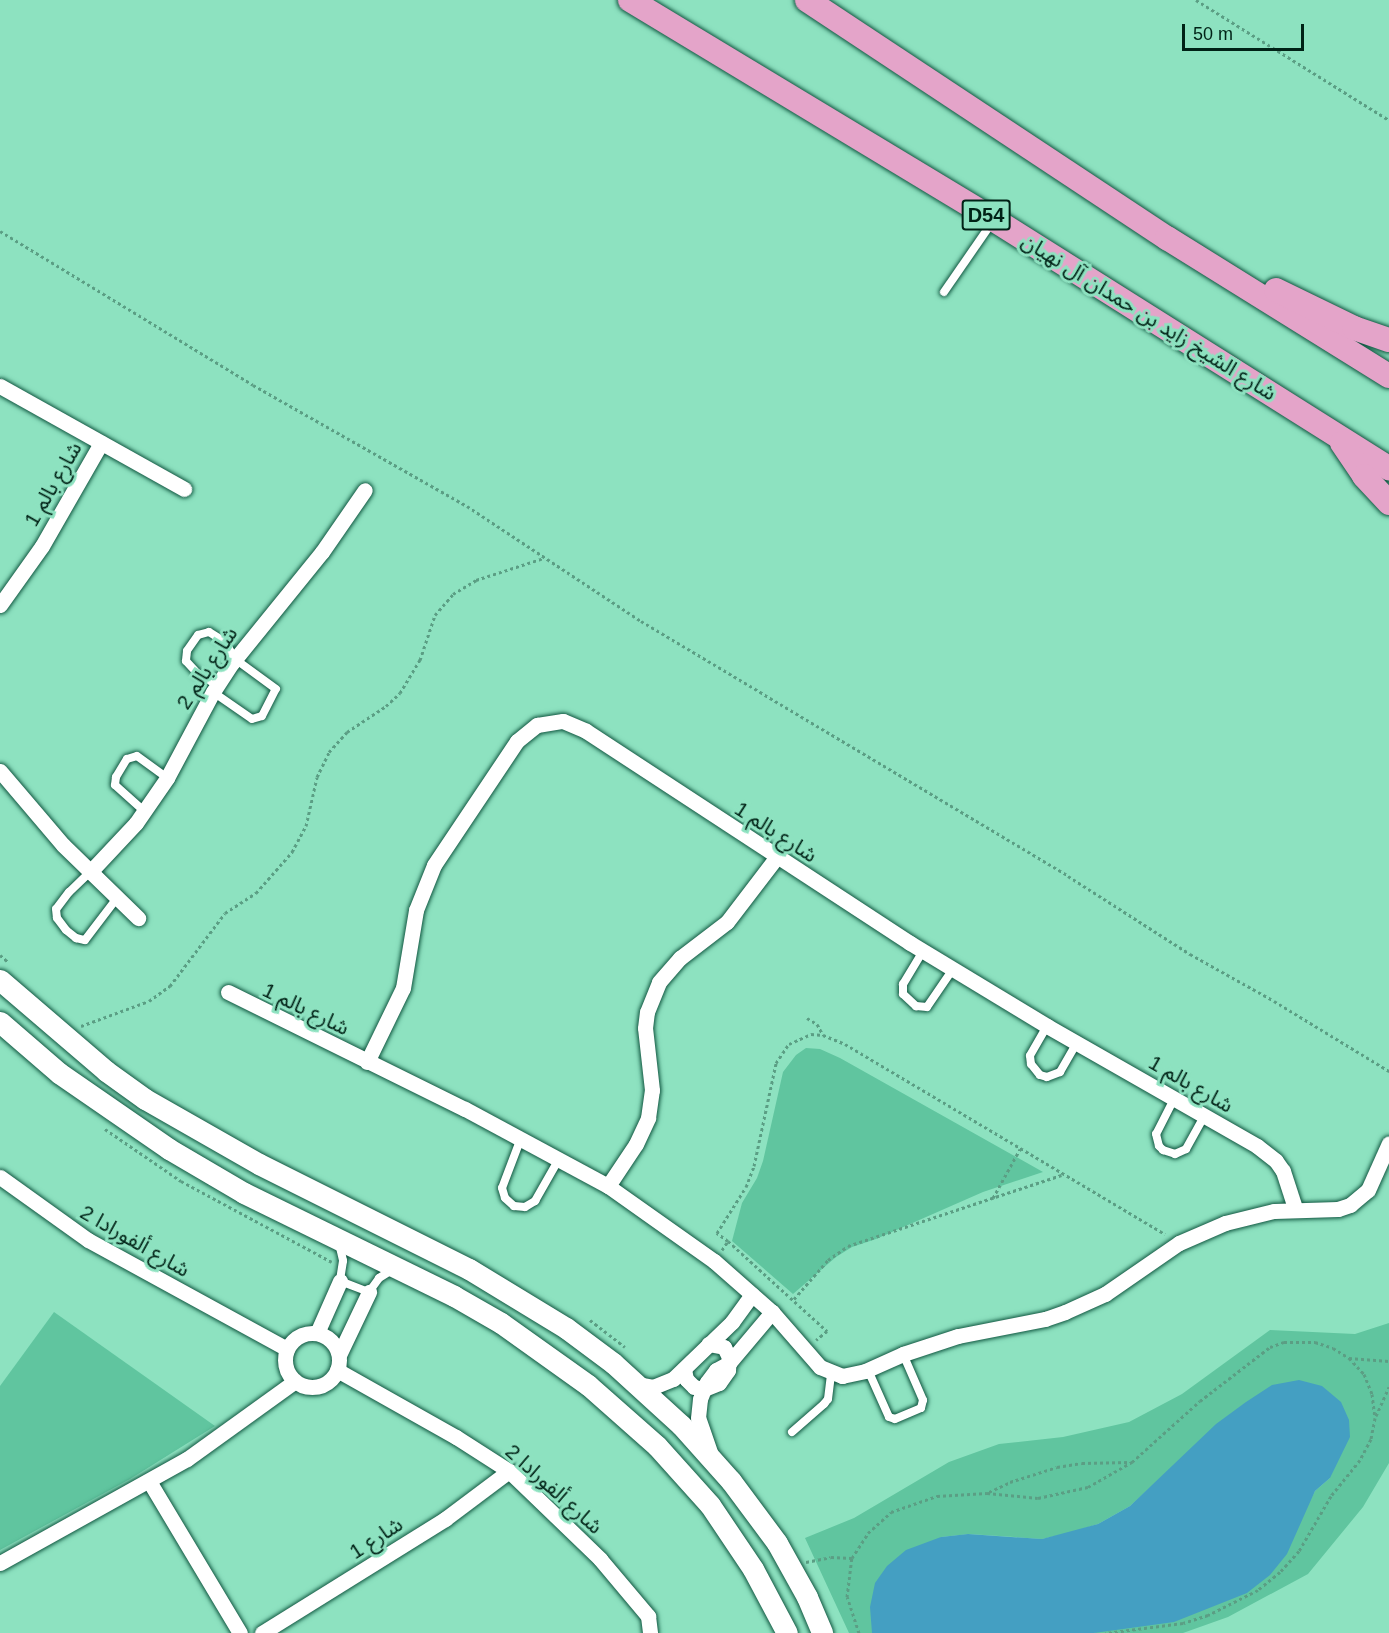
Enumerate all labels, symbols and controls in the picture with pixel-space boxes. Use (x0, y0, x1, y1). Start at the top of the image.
scale bar (1185, 12, 1306, 50)
text: 50 m (1193, 24, 1233, 44)
road number: D54 (960, 198, 1012, 232)
street label: شارع الشيخ زايد بن حمدان آل نهيان (1017, 228, 1281, 406)
street label: شارع بالم 1 (19, 437, 87, 531)
street label: شارع بالم 2 (171, 622, 243, 714)
street label: شارع بالم 1 (730, 796, 822, 868)
street label: شارع بالم 1 (259, 977, 353, 1041)
street label: شارع بالم 1 (1144, 1050, 1238, 1118)
street label: شارع ألفورادا 2 (76, 1200, 194, 1282)
street label: شارع ألفورادا 2 (500, 1439, 608, 1539)
street label: شارع 1 (345, 1512, 407, 1564)

